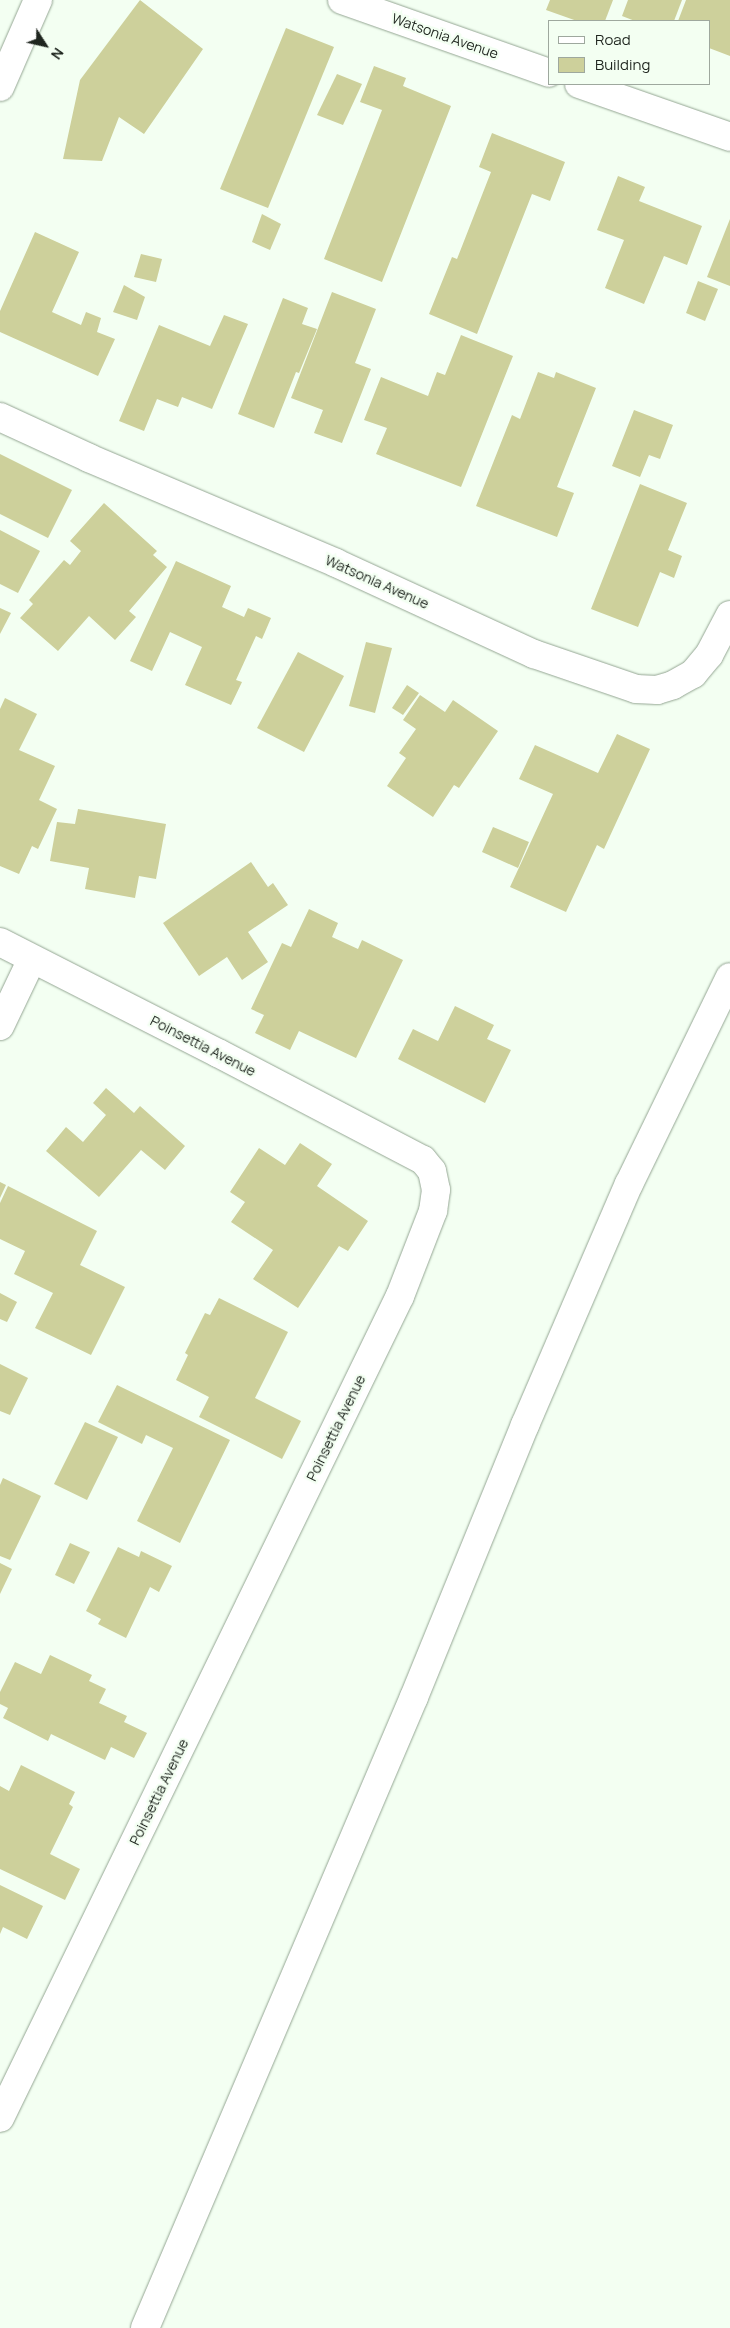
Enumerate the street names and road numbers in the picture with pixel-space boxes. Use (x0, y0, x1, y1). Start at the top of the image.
street label: Watsonia Avenue (390, 10, 500, 62)
street label: Watsonia Avenue (323, 552, 431, 612)
street label: Poinsettia Avenue (148, 1012, 258, 1080)
street label: Poinsettia Avenue (303, 1372, 369, 1484)
street label: Poinsettia Avenue (126, 1736, 192, 1848)

